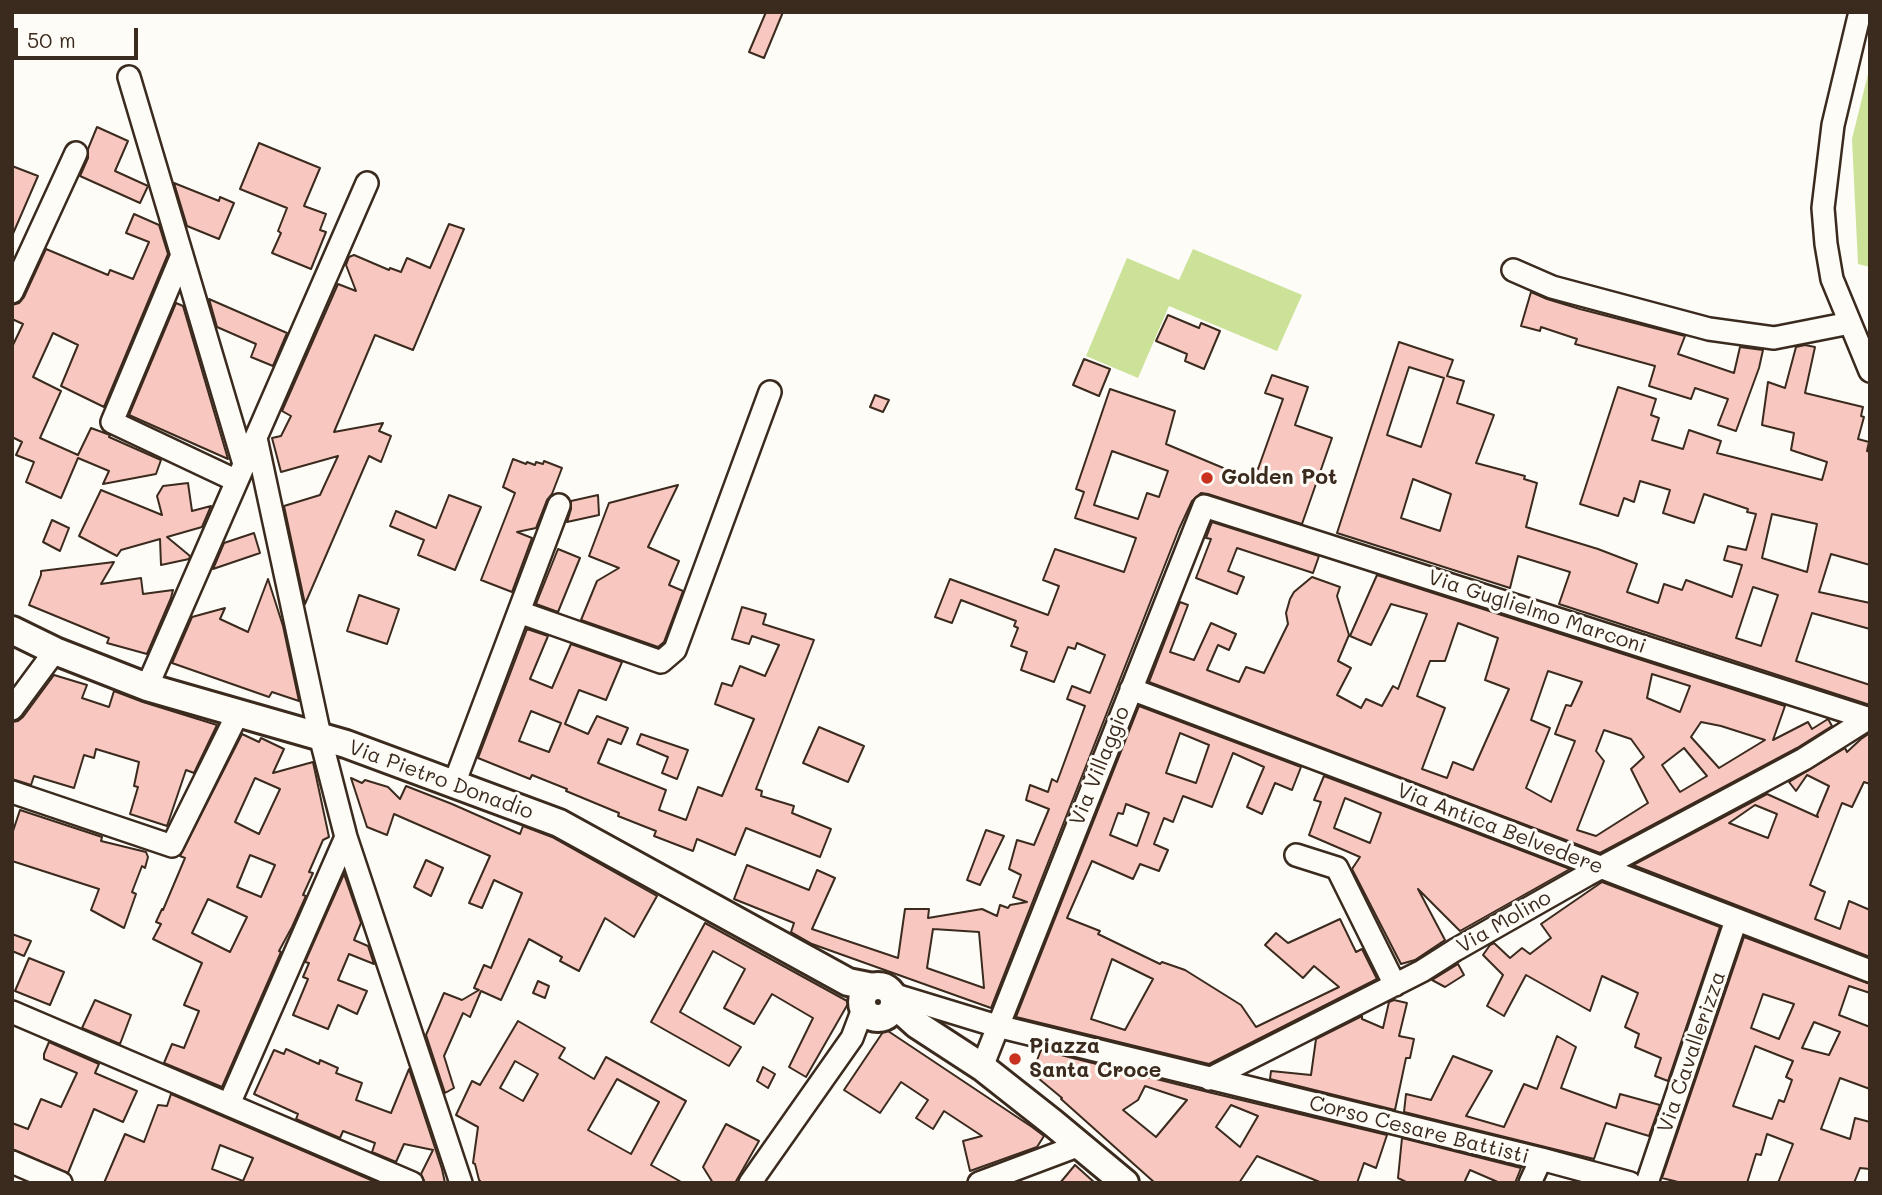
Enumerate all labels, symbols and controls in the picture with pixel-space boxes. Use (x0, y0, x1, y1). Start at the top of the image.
scale bar (18, 14, 142, 58)
text: 50 m (27, 26, 76, 53)
place label: Golden Pot (1221, 465, 1337, 491)
marker: Golden Pot (1199, 470, 1215, 486)
street label: Via Guglielmo Marconi (1425, 565, 1649, 659)
street label: Via Villaggio (1065, 703, 1135, 829)
street label: Via Pietro Donadio (345, 735, 537, 825)
street label: Via Antica Belvedere (1393, 778, 1607, 880)
street label: Via Molino (1452, 885, 1556, 959)
street label: Via Cavallerizza (1653, 968, 1731, 1136)
place label: Piazza Santa Croce (1029, 1034, 1161, 1084)
marker: Piazza Santa Croce (1007, 1051, 1023, 1067)
street label: Corso Cesare Battisti (1306, 1090, 1532, 1170)

